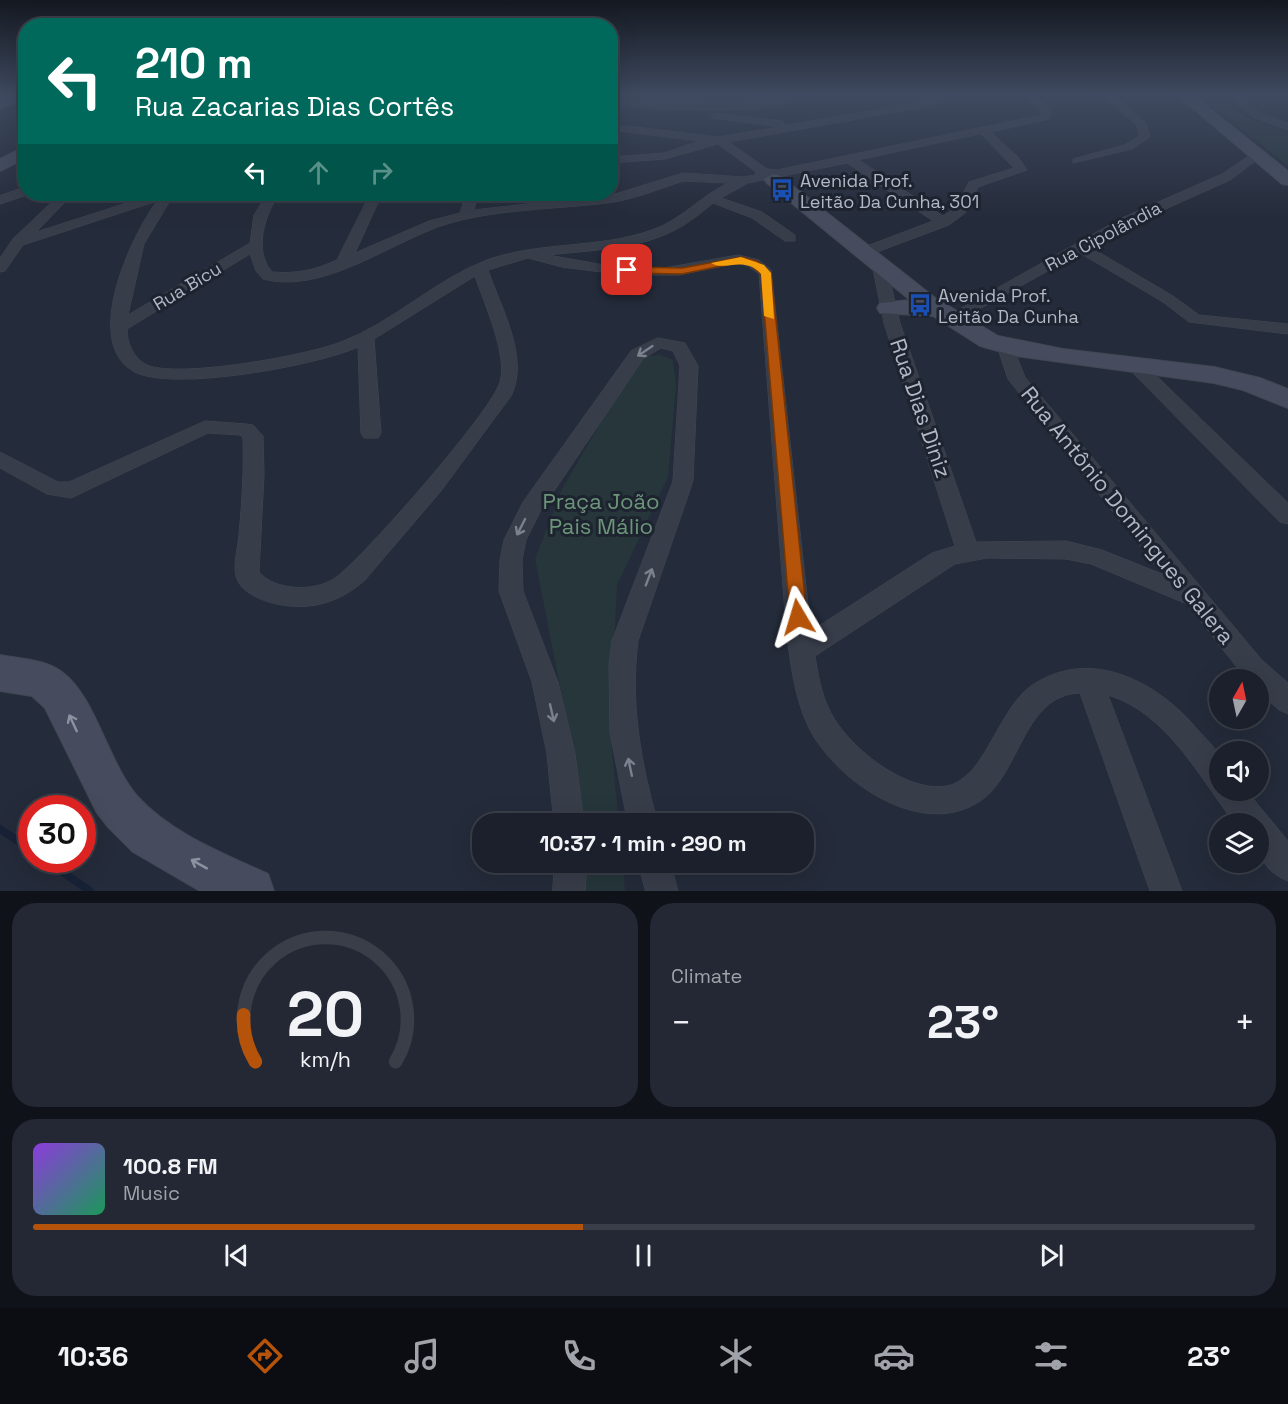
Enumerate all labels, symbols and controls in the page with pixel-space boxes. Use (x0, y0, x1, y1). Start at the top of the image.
text: 210 m (135, 37, 253, 90)
icon: left (36, 42, 114, 120)
text: Rua Zacarias Dias Cortês (135, 89, 454, 124)
icon: left (239, 156, 272, 189)
icon: ahead (302, 156, 335, 189)
icon: right (365, 156, 398, 189)
place label: Avenida Prof. Leitão Da Cunha, 301 (800, 169, 979, 213)
bus stop icon: Avenida Prof. Leitão Da Cunha, 301 (769, 177, 795, 203)
street label: Rua Cipolândia (1041, 196, 1165, 276)
pin (601, 244, 652, 295)
icon: arrive (610, 253, 643, 286)
street label: Rua Bicu (149, 257, 225, 315)
place label: Avenida Prof. Leitão Da Cunha (938, 284, 1079, 328)
bus stop icon: Avenida Prof. Leitão Da Cunha (907, 292, 933, 318)
street label: Rua Dias Diniz (884, 335, 958, 481)
one-way arrow (636, 344, 653, 357)
street label: Rua Antônio Domingues Galera (1015, 380, 1241, 650)
park label: Praça João Pais Málio (543, 487, 659, 540)
one-way arrow (515, 517, 526, 535)
one-way arrow (644, 568, 655, 587)
position arrow (766, 585, 830, 649)
north arrow (1209, 669, 1269, 729)
map controls (1209, 669, 1269, 873)
one-way arrow (546, 703, 558, 722)
one-way arrow (67, 714, 79, 732)
button: sound (1209, 741, 1269, 801)
one-way arrow (624, 757, 635, 777)
speed limit sign: 30 (18, 795, 96, 873)
button: layers (1209, 813, 1269, 873)
text: 10:37 · 1 min · 290 m (539, 829, 747, 857)
one-way arrow (190, 858, 208, 869)
text: Climate (671, 963, 742, 989)
text: 20 (286, 975, 364, 1054)
text: 23° (927, 994, 999, 1051)
text: − (671, 1002, 691, 1044)
text: + (1235, 1002, 1255, 1044)
text: km/h (299, 1046, 351, 1073)
text: 100.8 FM (123, 1152, 218, 1180)
text: Music (123, 1180, 180, 1206)
icon: previous (220, 1239, 253, 1272)
icon: pause (627, 1239, 660, 1272)
icon: next (1035, 1239, 1068, 1272)
icon: directions (244, 1335, 286, 1377)
icon: music (401, 1335, 443, 1377)
icon: phone (558, 1335, 600, 1377)
icon: climate (715, 1335, 757, 1377)
icon: car (873, 1335, 915, 1377)
icon: filters (1030, 1335, 1072, 1377)
text: 10:36 (58, 1339, 128, 1374)
text: 23° (1187, 1339, 1230, 1374)

